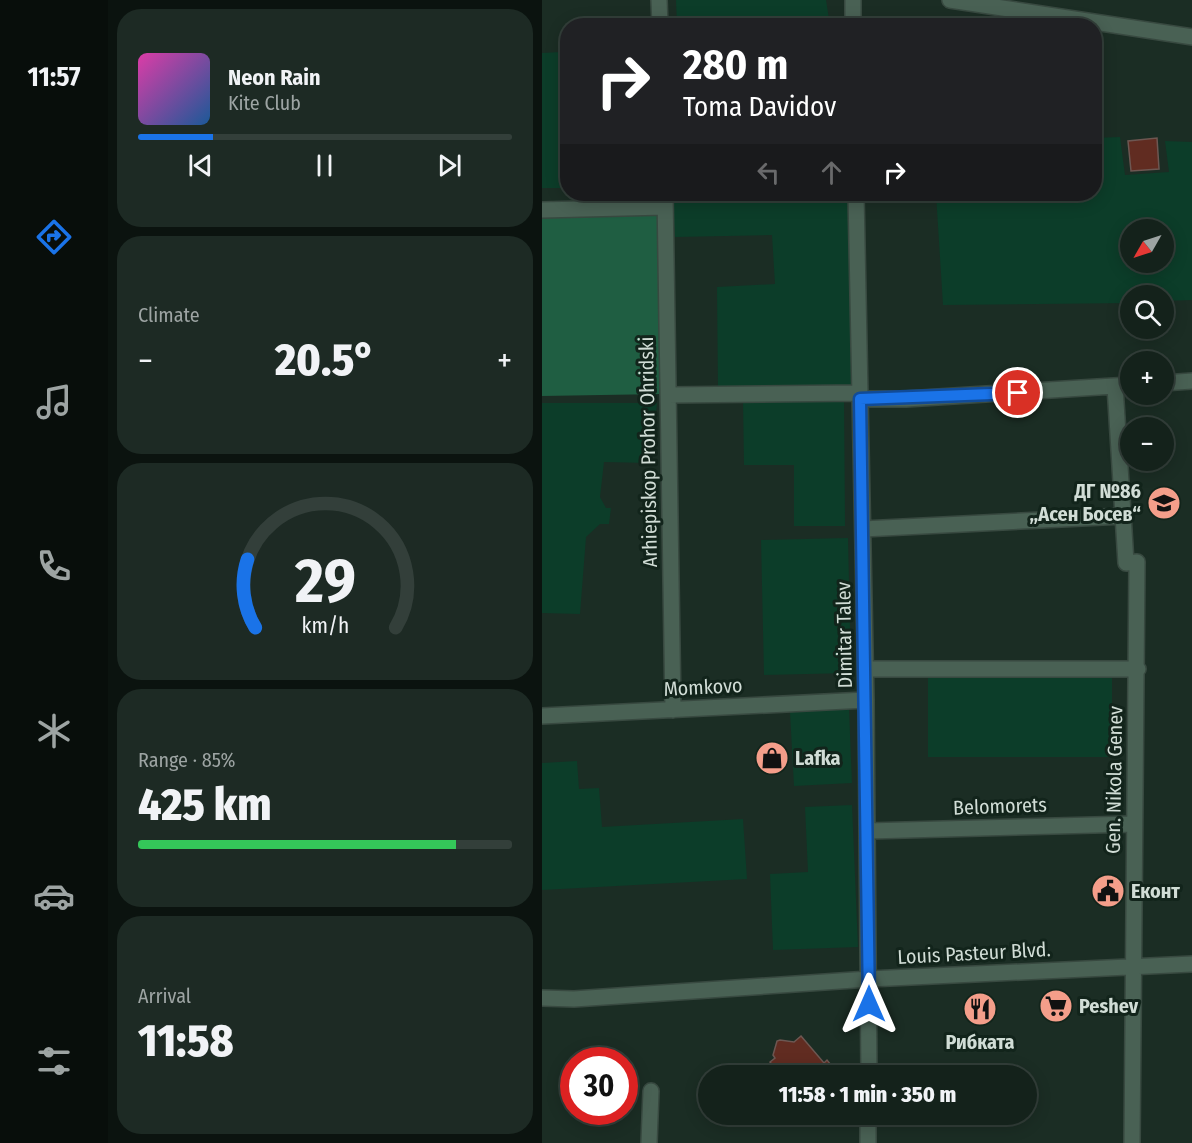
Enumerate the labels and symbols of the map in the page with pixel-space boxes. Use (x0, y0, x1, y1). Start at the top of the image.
north arrow (1120, 219, 1174, 273)
street label: Arhiepiskop Prohor Ohridski (634, 336, 662, 568)
pin (992, 367, 1043, 418)
place label: ДГ №86 „Асен Босев“ (1029, 479, 1141, 526)
school or university icon: ДГ №86 „Асен Босев“ (1146, 485, 1182, 521)
street label: Dimitar Talev (831, 581, 857, 689)
street label: Momkovo (663, 673, 743, 701)
street label: Gen. Nikola Genev (1101, 706, 1127, 854)
shop icon: Lafka (754, 740, 790, 776)
place label: Lafka (795, 746, 841, 770)
street label: Belomorets (953, 792, 1047, 820)
public building icon: Еконт (1090, 873, 1126, 909)
place label: Еконт (1131, 879, 1180, 903)
street label: Louis Pasteur Blvd. (897, 937, 1051, 969)
position arrow (837, 972, 901, 1036)
supermarket icon: Peshev (1038, 988, 1074, 1024)
restaurant icon: Рибката (962, 991, 998, 1027)
place label: Peshev (1079, 994, 1139, 1018)
place label: Рибката (946, 1030, 1014, 1054)
speed limit sign: 30 (560, 1047, 638, 1125)

